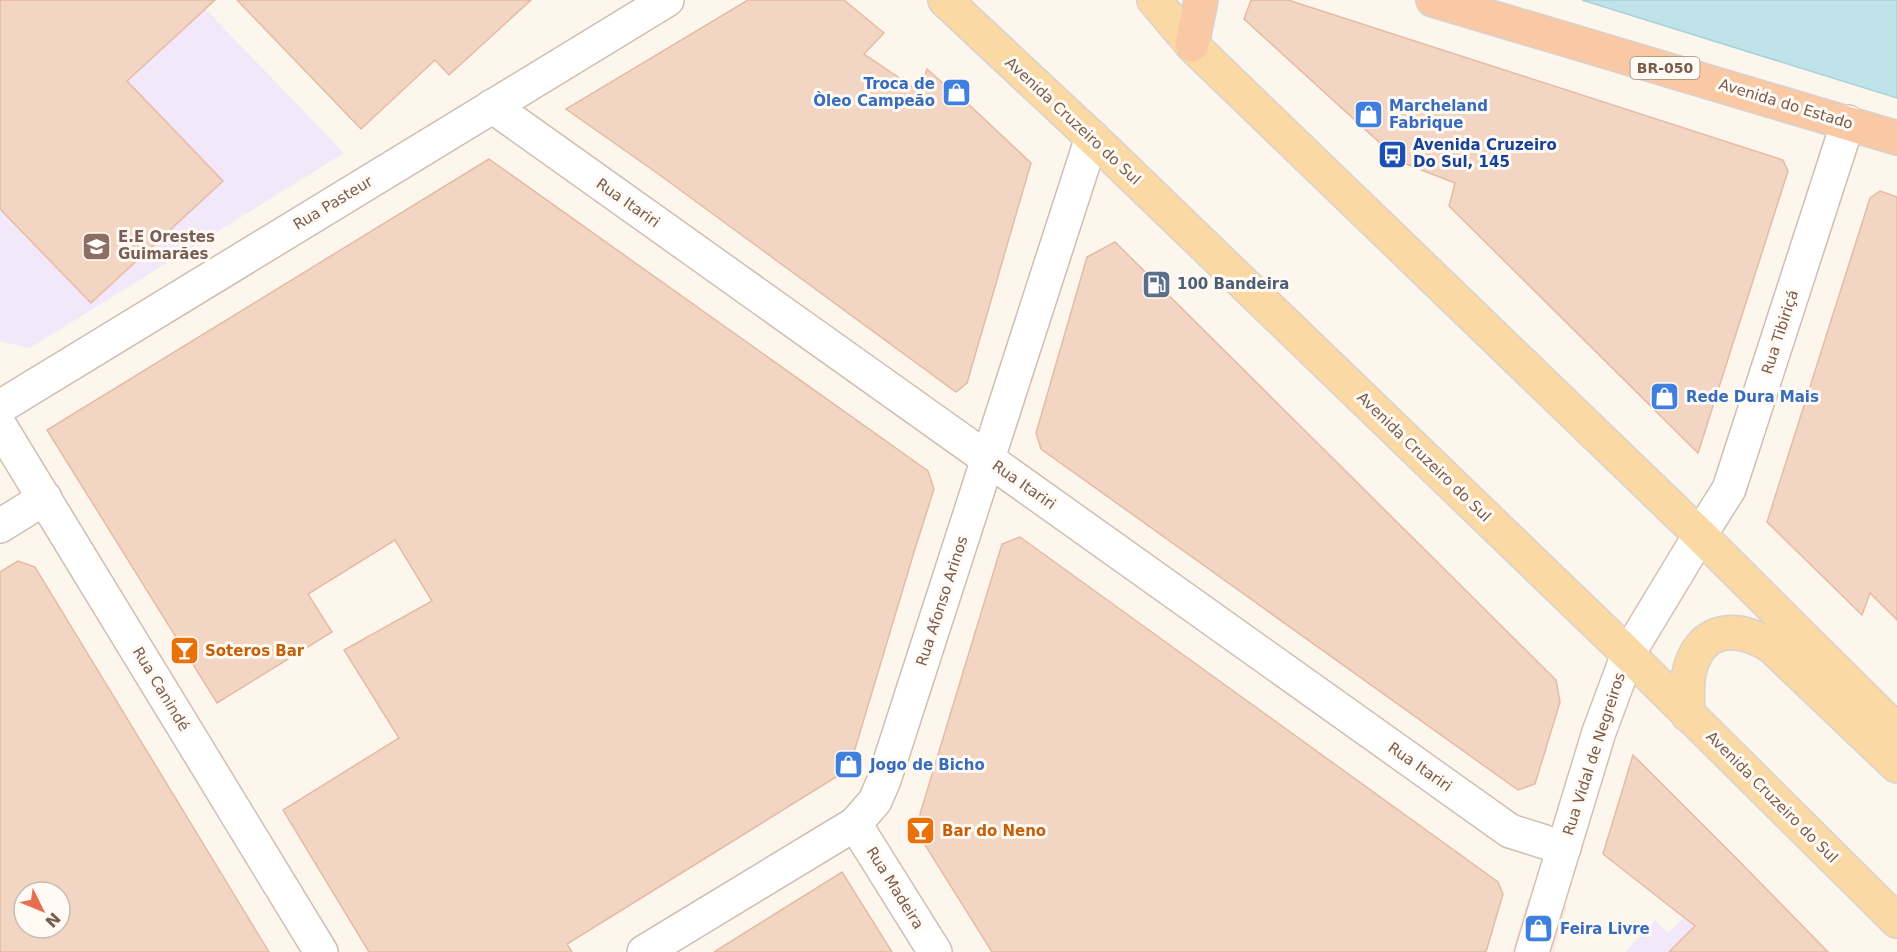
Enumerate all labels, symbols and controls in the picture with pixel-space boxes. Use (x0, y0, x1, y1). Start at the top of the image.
street label: Avenida Cruzeiro do Sul (1002, 54, 1144, 188)
road number: BR-050 (1630, 57, 1700, 79)
place label: Troca de Òleo Campeão (813, 75, 935, 110)
street label: Avenida do Estado (1717, 75, 1855, 133)
shop icon: Troca de Òleo Campeão (940, 77, 972, 109)
place label: Marcheland Fabrique (1389, 97, 1488, 132)
shop icon: Marcheland Fabrique (1352, 99, 1384, 131)
place label: Avenida Cruzeiro Do Sul, 145 (1413, 136, 1557, 171)
bus stop icon: Avenida Cruzeiro Do Sul, 145 (1376, 138, 1408, 170)
street label: Rua Pasteur (290, 172, 377, 234)
street label: Rua Itariri (593, 175, 663, 231)
place label: E.E Orestes Guimarães (118, 228, 215, 263)
school or university icon: E.E Orestes Guimarães (81, 230, 113, 262)
fuel station icon: 100 Bandeira (1140, 268, 1172, 300)
place label: 100 Bandeira (1177, 275, 1289, 293)
street label: Rua Tibiriçá (1758, 288, 1802, 376)
shop icon: Rede Dura Mais (1649, 381, 1681, 413)
place label: Rede Dura Mais (1686, 388, 1819, 406)
street label: Avenida Cruzeiro do Sul (1354, 389, 1494, 525)
street label: Rua Itariri (989, 457, 1059, 513)
street label: Rua Afonso Arinos (912, 533, 972, 668)
bar icon: Soteros Bar (168, 635, 200, 667)
place label: Soteros Bar (205, 642, 305, 660)
street label: Rua Canindé (129, 644, 193, 734)
street label: Rua Vidal de Negreiros (1559, 670, 1629, 838)
street label: Avenida Cruzeiro do Sul (1703, 728, 1841, 866)
street label: Rua Itariri (1385, 739, 1455, 795)
shop icon: Jogo de Bicho (833, 749, 865, 781)
place label: Jogo de Bicho (869, 756, 985, 774)
bar icon: Bar do Neno (905, 815, 937, 847)
place label: Bar do Neno (942, 822, 1046, 840)
street label: Rua Madeira (863, 844, 927, 932)
north arrow (12, 880, 72, 940)
text: N (41, 909, 64, 931)
shop icon: Feira Livre (1523, 913, 1555, 945)
place label: Feira Livre (1560, 920, 1650, 938)

